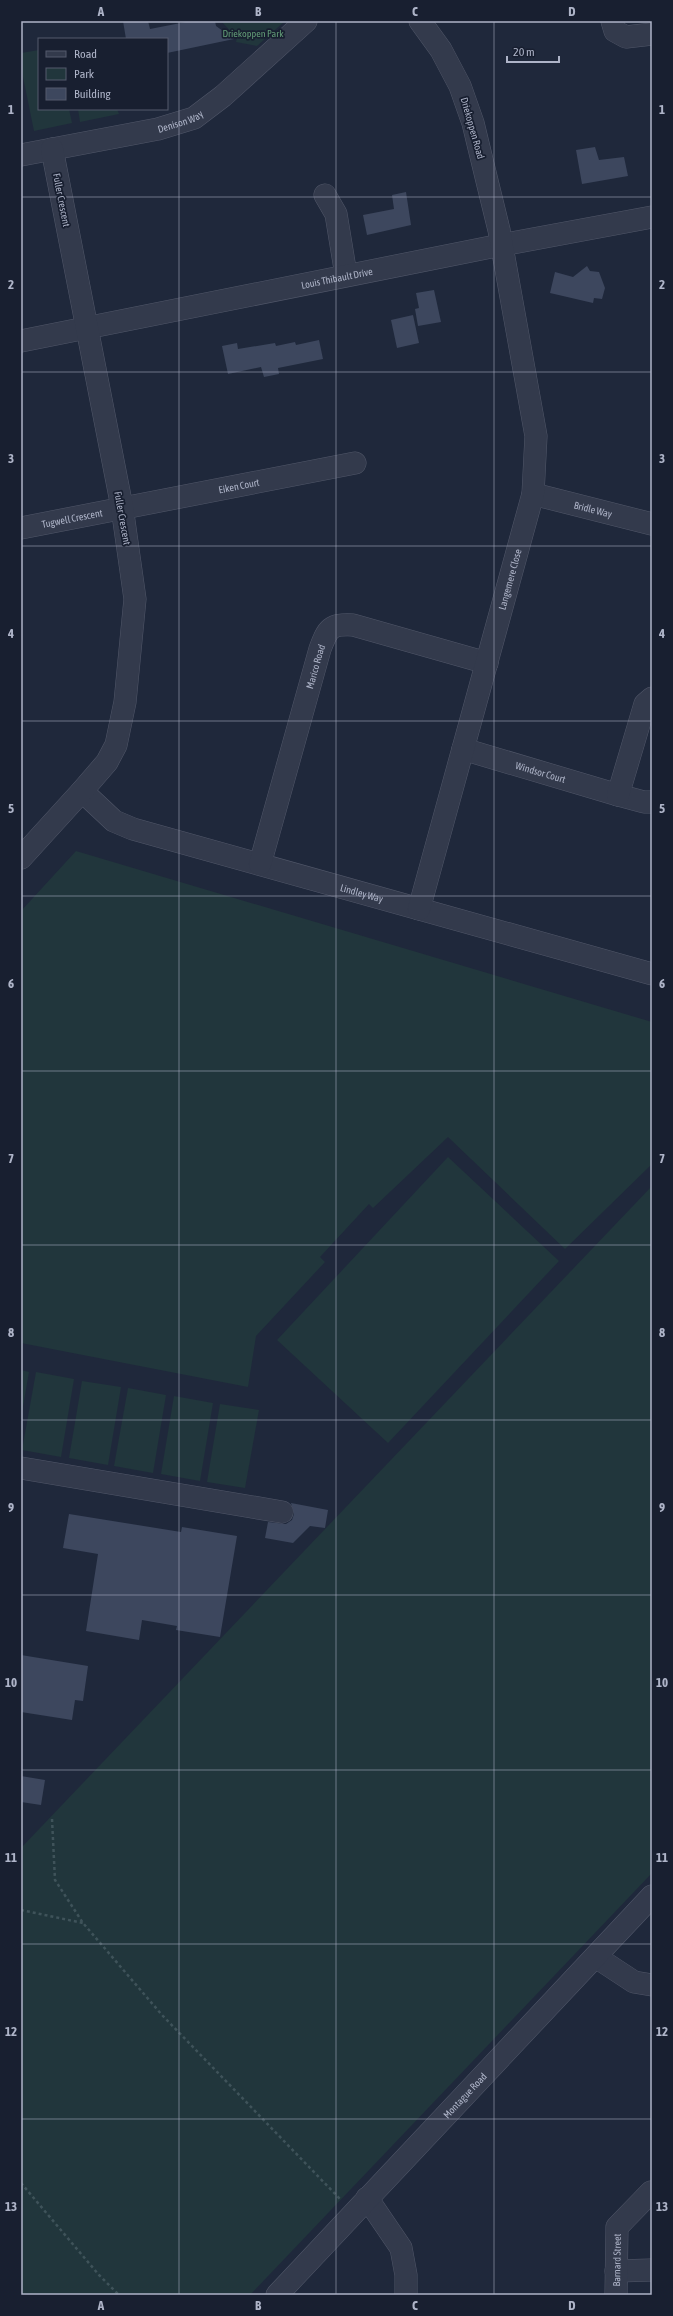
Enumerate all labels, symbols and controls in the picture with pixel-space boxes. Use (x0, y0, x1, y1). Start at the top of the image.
text: A (97, 4, 105, 19)
text: B (255, 4, 262, 19)
text: C (412, 4, 418, 19)
text: D (568, 4, 576, 19)
park label: Driekoppen Park (222, 28, 284, 39)
legend (38, 38, 168, 110)
scale bar (507, 38, 559, 64)
text: 20 m (513, 45, 535, 59)
text: Road (74, 47, 97, 61)
text: Park (74, 67, 95, 81)
text: Building (74, 87, 112, 101)
street label: Driekoppen Road (458, 96, 487, 160)
text: 1 (8, 102, 14, 117)
text: 1 (659, 102, 665, 117)
street label: Denison Way (156, 108, 205, 135)
street label: Fuller Crescent (51, 172, 72, 228)
street label: Louis Thibault Drive (300, 266, 374, 291)
text: 2 (8, 277, 14, 292)
text: 2 (659, 277, 665, 292)
text: 3 (8, 451, 14, 466)
text: 3 (659, 451, 665, 466)
street label: Eiken Court (218, 477, 260, 495)
street label: Fuller Crescent (112, 490, 133, 546)
street label: Bridle Way (573, 500, 613, 520)
street label: Tugwell Crescent (41, 507, 104, 530)
street label: Langemere Close (496, 547, 524, 611)
text: 4 (7, 626, 14, 641)
text: 4 (658, 626, 665, 641)
street label: Marico Road (304, 643, 327, 690)
street label: Windsor Court (514, 760, 567, 785)
text: 5 (8, 801, 14, 816)
text: 5 (659, 801, 665, 816)
street label: Lindley Way (339, 882, 384, 905)
text: 6 (8, 976, 14, 991)
text: 6 (659, 976, 665, 991)
text: 7 (8, 1151, 14, 1166)
text: 7 (659, 1151, 665, 1166)
text: 8 (8, 1325, 14, 1340)
text: 8 (659, 1325, 665, 1340)
text: 9 (8, 1500, 14, 1515)
text: 9 (659, 1500, 665, 1515)
text: 10 (5, 1675, 17, 1690)
text: 10 (656, 1675, 668, 1690)
text: 11 (5, 1850, 17, 1865)
text: 11 (656, 1850, 668, 1865)
text: 12 (5, 2024, 17, 2039)
text: 12 (656, 2024, 668, 2039)
street label: Montague Road (441, 2071, 489, 2121)
text: 13 (5, 2199, 17, 2214)
text: 13 (656, 2199, 668, 2214)
street label: Barnard Street (611, 2233, 623, 2287)
text: A (97, 2298, 105, 2313)
text: B (255, 2298, 262, 2313)
text: C (412, 2298, 418, 2313)
text: D (568, 2298, 576, 2313)

